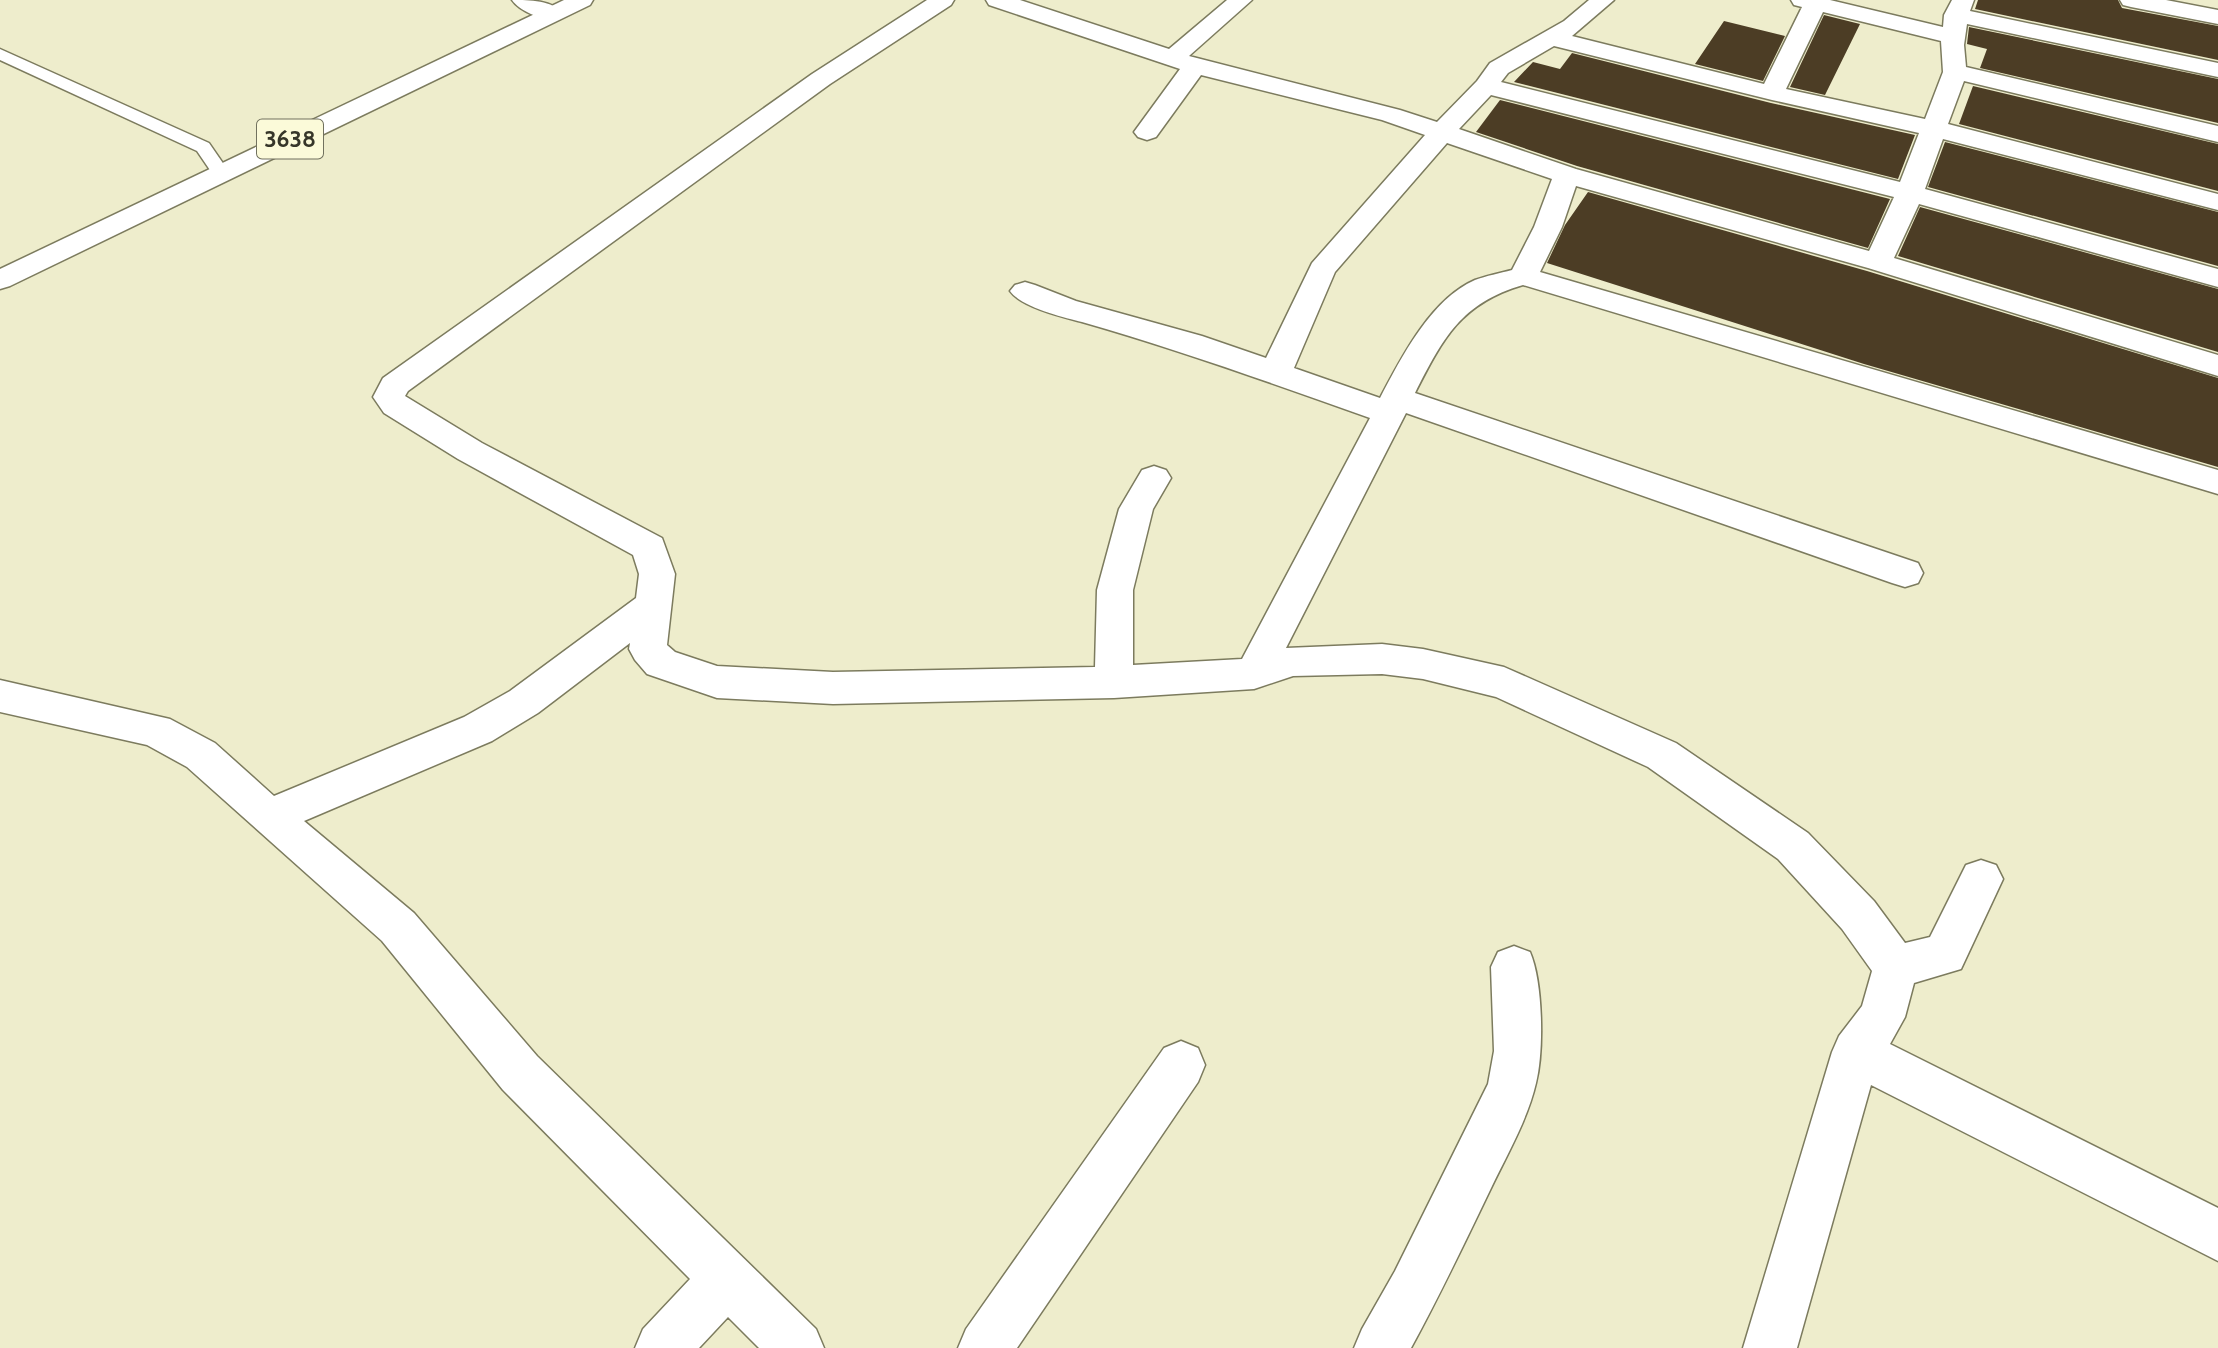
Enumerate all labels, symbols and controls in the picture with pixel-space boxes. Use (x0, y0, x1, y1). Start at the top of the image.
road number: 3638 (257, 120, 323, 158)

